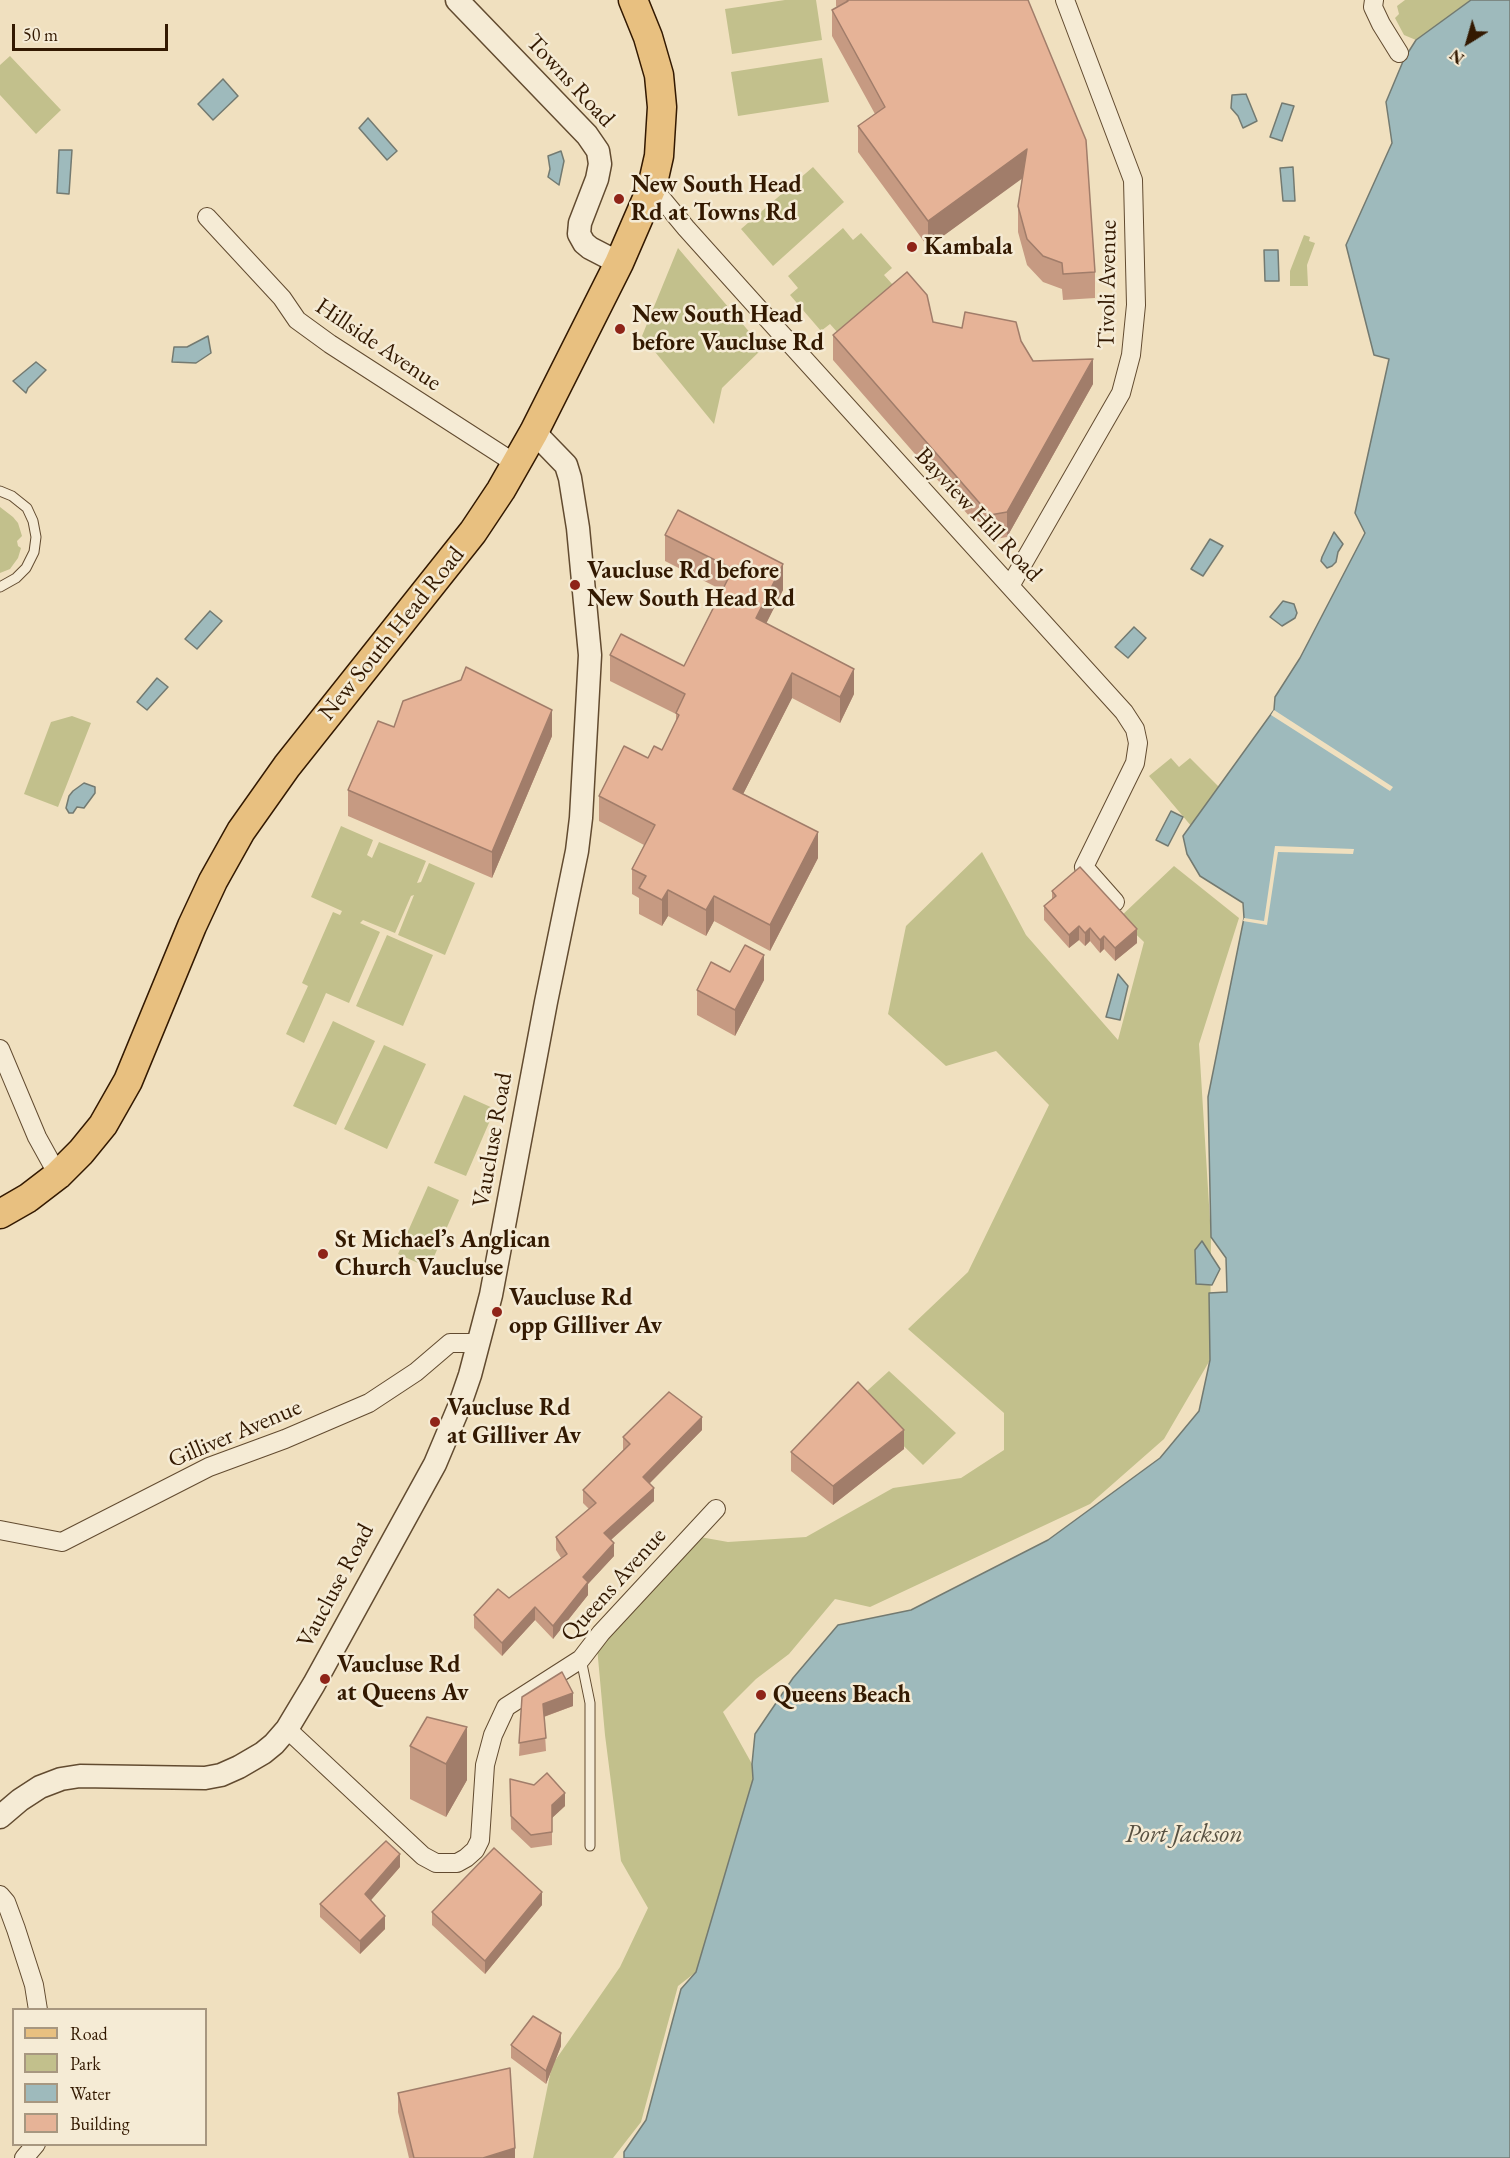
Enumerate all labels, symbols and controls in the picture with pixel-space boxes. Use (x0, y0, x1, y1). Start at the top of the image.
scale bar (15, 12, 171, 50)
north arrow (1438, 12, 1498, 72)
text: 50 m (23, 23, 58, 46)
street label: Towns Road (520, 28, 620, 134)
text: N (1445, 44, 1468, 69)
place label: New South Head Rd at Towns Rd (631, 171, 802, 227)
marker: New South Head Rd at Towns Rd (612, 192, 626, 206)
street label: Tivoli Avenue (1092, 219, 1124, 349)
place label: Kambala (924, 233, 1013, 261)
marker: Kambala (905, 240, 919, 254)
street label: Hillside Avenue (310, 292, 446, 398)
place label: New South Head before Vaucluse Rd (632, 301, 824, 357)
marker: New South Head before Vaucluse Rd (613, 322, 627, 336)
street label: Bayview Hill Road (909, 442, 1047, 588)
street label: New South Head Road (313, 541, 471, 727)
place label: Vaucluse Rd before New South Head Rd (587, 557, 795, 613)
marker: Vaucluse Rd before New South Head Rd (568, 578, 582, 592)
street label: Vaucluse Road (467, 1070, 519, 1210)
place label: St Michael’s Anglican Church Vaucluse (335, 1226, 550, 1282)
marker: St Michael’s Anglican Church Vaucluse (316, 1247, 330, 1261)
place label: Vaucluse Rd opp Gilliver Av (509, 1284, 662, 1340)
marker: Vaucluse Rd opp Gilliver Av (490, 1305, 504, 1319)
street label: Gilliver Avenue (164, 1393, 306, 1475)
place label: Vaucluse Rd at Gilliver Av (447, 1394, 581, 1450)
marker: Vaucluse Rd at Gilliver Av (428, 1415, 442, 1429)
street label: Vaucluse Road (291, 1519, 381, 1653)
street label: Queens Avenue (555, 1522, 673, 1648)
place label: Vaucluse Rd at Queens Av (337, 1651, 469, 1707)
marker: Vaucluse Rd at Queens Av (318, 1672, 332, 1686)
place label: Queens Beach (773, 1681, 911, 1709)
marker: Queens Beach (754, 1688, 768, 1702)
water label: Port Jackson (1125, 1819, 1243, 1851)
legend (12, 2008, 207, 2146)
text: Road (70, 2022, 108, 2045)
text: Park (70, 2052, 101, 2075)
text: Water (70, 2082, 111, 2105)
text: Building (70, 2112, 130, 2135)

